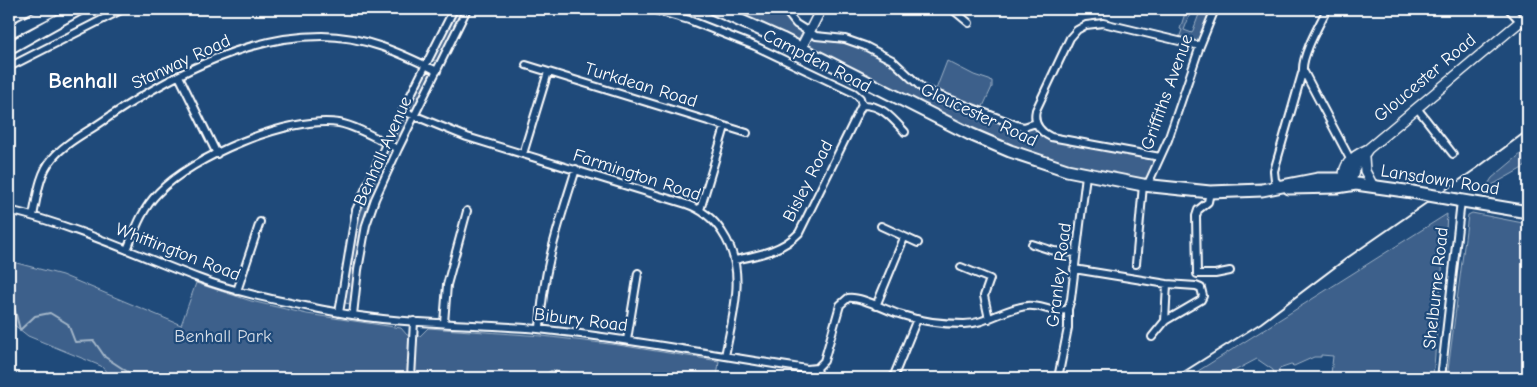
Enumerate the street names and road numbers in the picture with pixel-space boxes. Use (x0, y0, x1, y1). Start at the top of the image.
street label: Campden Road (760, 25, 874, 97)
street label: Gloucester Road (1370, 29, 1480, 127)
street label: Stanway Road (128, 30, 234, 94)
street label: Griffiths Avenue (1136, 31, 1198, 153)
street label: Turkdean Road (582, 58, 700, 112)
street label: Gloucester Road (917, 79, 1041, 151)
street label: Benhall Avenue (349, 93, 417, 209)
street label: Bisley Road (779, 137, 837, 225)
street label: Farmington Road (570, 144, 704, 206)
street label: Lansdown Road (1379, 160, 1501, 200)
street label: Whittington Road (113, 219, 243, 285)
street label: Granley Road (1042, 222, 1076, 328)
street label: Shelburne Road (1419, 226, 1453, 350)
street label: Bibury Road (533, 304, 629, 336)

